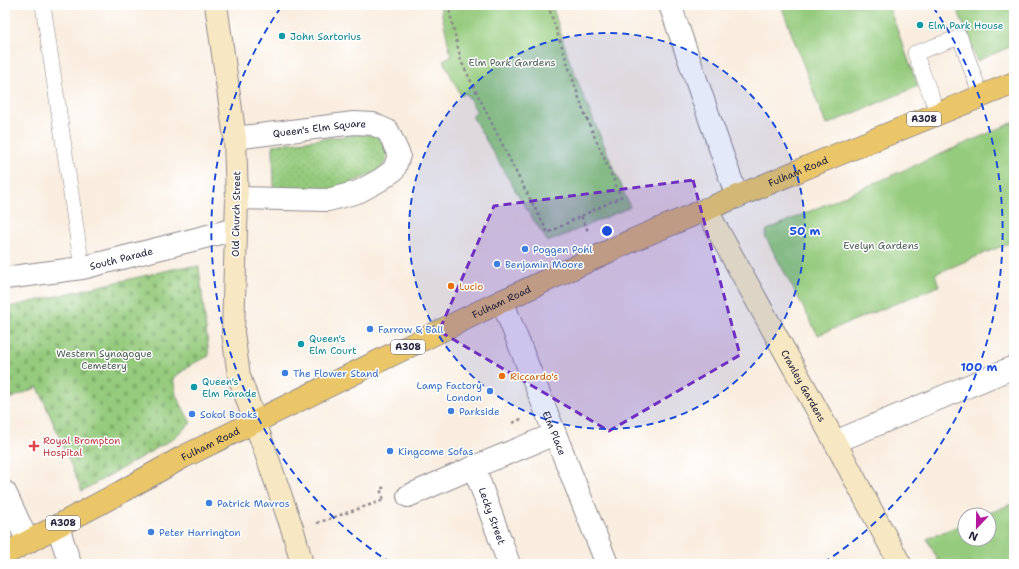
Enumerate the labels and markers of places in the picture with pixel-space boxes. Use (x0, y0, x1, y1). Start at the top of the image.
place label: Elm Park House (928, 19, 1004, 32)
marker: Elm Park House (915, 20, 925, 30)
place label: John Sartorius (290, 30, 361, 43)
marker: John Sartorius (277, 31, 287, 41)
centre of rings (600, 224, 614, 238)
place label: Poggen Pohl (533, 243, 592, 256)
marker: Poggen Pohl (520, 244, 530, 254)
place label: Benjamin Moore (505, 258, 584, 271)
marker: Benjamin Moore (492, 259, 502, 269)
place label: Lucio (459, 280, 483, 293)
marker: Lucio (446, 281, 456, 291)
place label: Farrow & Ball (378, 323, 443, 336)
marker: Farrow & Ball (365, 324, 375, 334)
place label: Queen's Elm Court (309, 332, 357, 357)
marker: Queen's Elm Court (296, 339, 306, 349)
place label: The Flower Stand (293, 367, 379, 380)
marker: The Flower Stand (280, 368, 290, 378)
place label: Riccardo's (510, 370, 558, 383)
marker: Riccardo's (497, 371, 507, 381)
place label: Queen's Elm Parade (202, 375, 257, 400)
place label: Lamp Factory London (417, 379, 482, 404)
marker: Queen's Elm Parade (189, 382, 199, 392)
marker: Lamp Factory London (485, 386, 495, 396)
place label: Parkside (459, 405, 500, 418)
marker: Parkside (446, 406, 456, 416)
place label: Sokol Books (200, 408, 258, 421)
marker: Sokol Books (187, 409, 197, 419)
place label: Royal Brompton Hospital (43, 434, 120, 459)
marker: Royal Brompton Hospital (28, 440, 40, 452)
place label: Kingcome Sofas (398, 445, 473, 458)
marker: Kingcome Sofas (385, 446, 395, 456)
place label: Patrick Mavros (217, 497, 290, 510)
marker: Patrick Mavros (204, 498, 214, 508)
place label: Peter Harrington (159, 526, 241, 539)
marker: Peter Harrington (146, 527, 156, 537)

